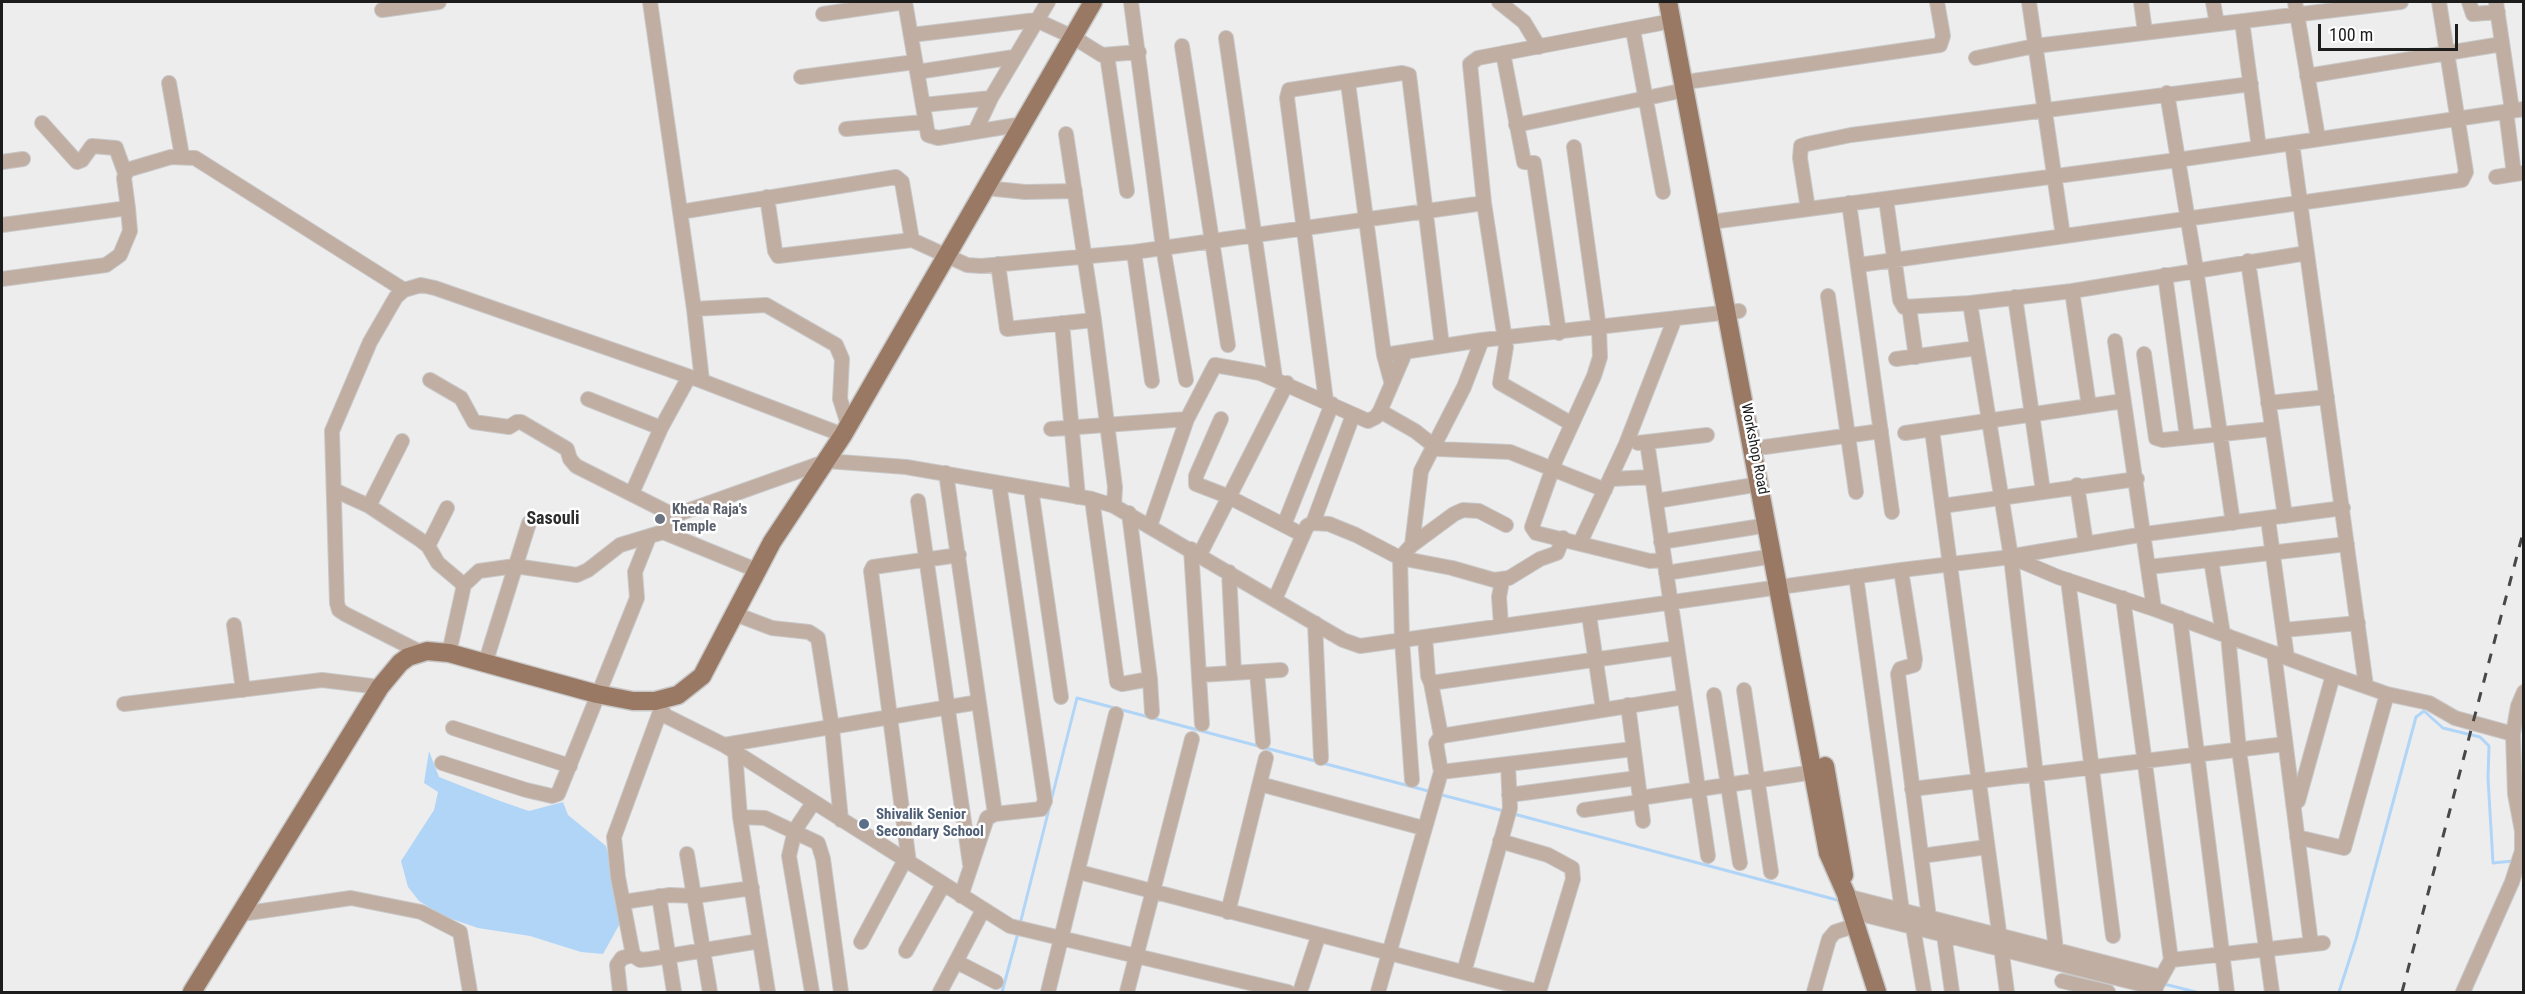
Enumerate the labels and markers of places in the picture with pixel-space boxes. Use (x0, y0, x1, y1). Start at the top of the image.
place label: Kheda Raja's Temple (672, 501, 747, 536)
marker: Kheda Raja's Temple (653, 512, 667, 526)
place label: Shivalik Senior Secondary School (876, 806, 984, 841)
marker: Shivalik Senior Secondary School (857, 817, 871, 831)

